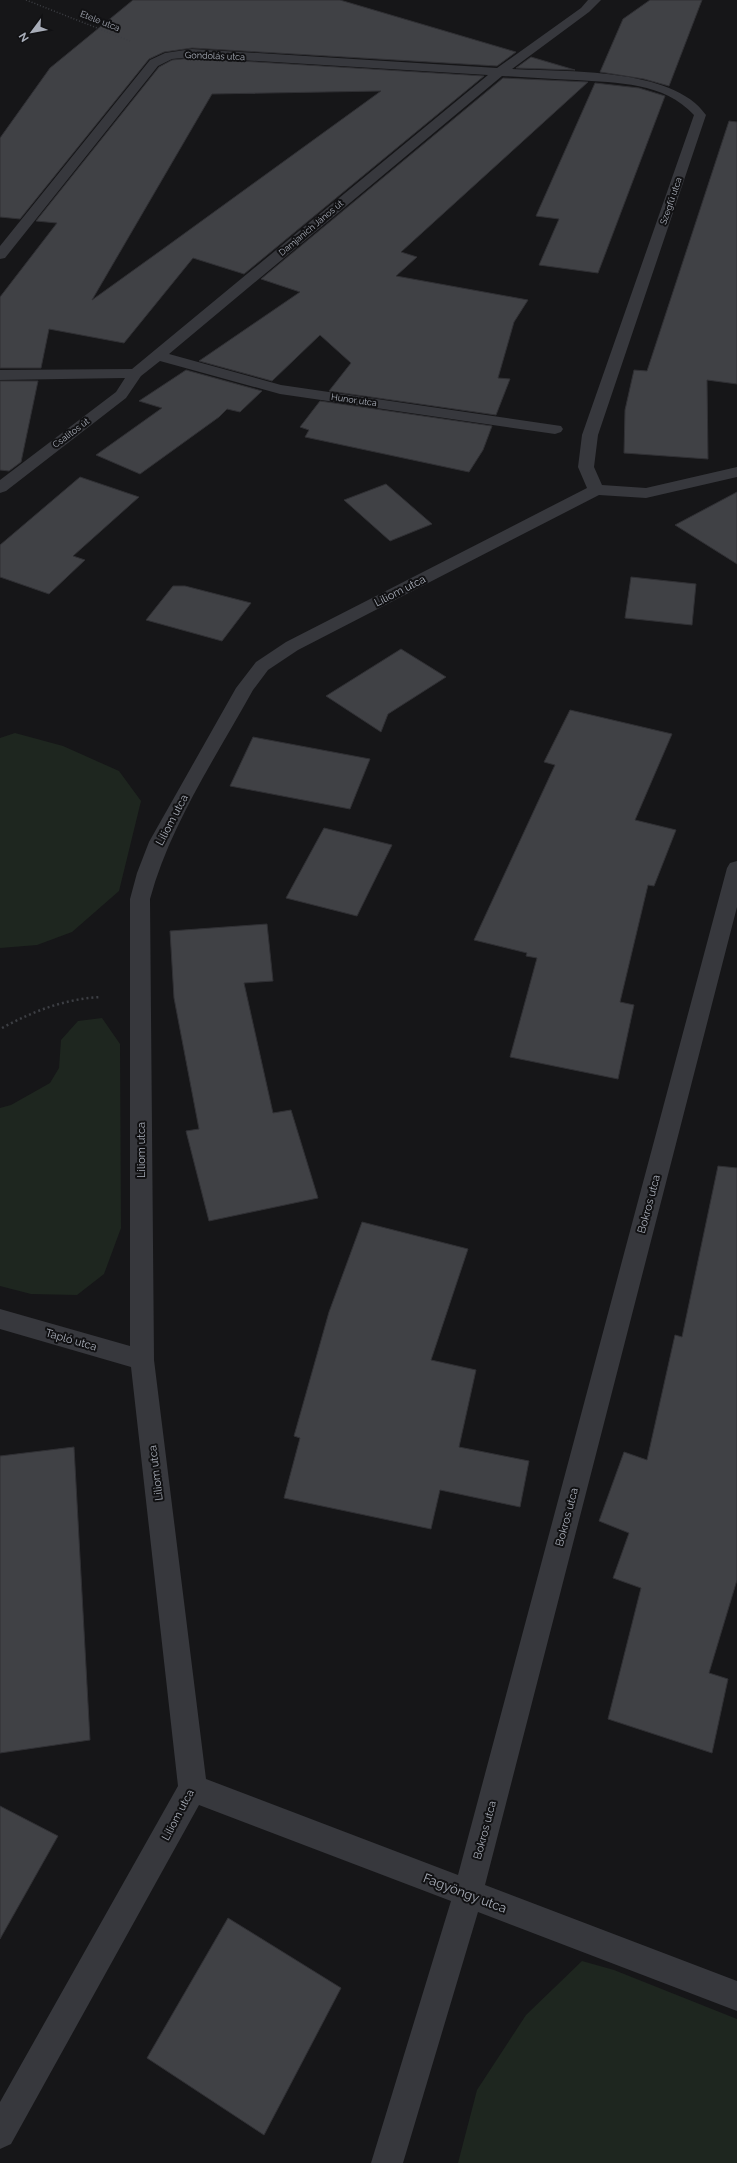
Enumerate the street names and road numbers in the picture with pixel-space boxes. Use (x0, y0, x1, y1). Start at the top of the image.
street label: Etele utca (79, 9, 121, 33)
street label: Gondolás utca (185, 50, 245, 62)
street label: Szegfű utca (658, 176, 684, 226)
street label: Damjanich János út (277, 198, 345, 258)
street label: Hunor utca (331, 392, 378, 408)
street label: Csalitos út (51, 416, 91, 450)
street label: Liliom utca (372, 573, 428, 609)
street label: Liliom utca (153, 792, 191, 848)
street label: Liliom utca (135, 1122, 148, 1178)
street label: Bokros utca (635, 1173, 663, 1235)
street label: Tapló utca (44, 1326, 98, 1354)
street label: Liliom utca (146, 1445, 166, 1501)
street label: Bokros utca (553, 1486, 581, 1548)
street label: Liliom utca (159, 1787, 197, 1843)
street label: Bokros utca (471, 1799, 499, 1861)
street label: Fagyöngy utca (421, 1870, 509, 1916)

